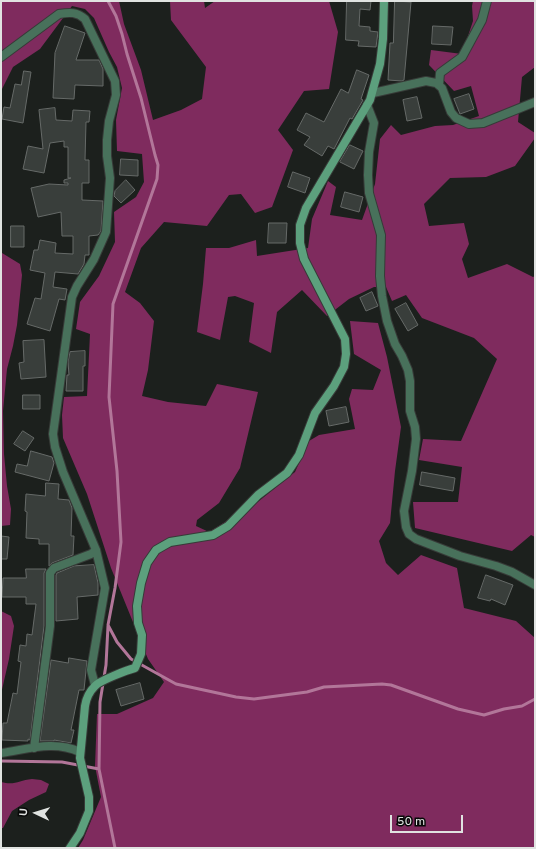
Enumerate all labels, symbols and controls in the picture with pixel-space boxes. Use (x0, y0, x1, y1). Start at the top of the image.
north arrow (16, 793, 56, 833)
scale bar (392, 807, 465, 833)
text: U (17, 808, 31, 817)
text: 50 m (397, 814, 425, 830)

